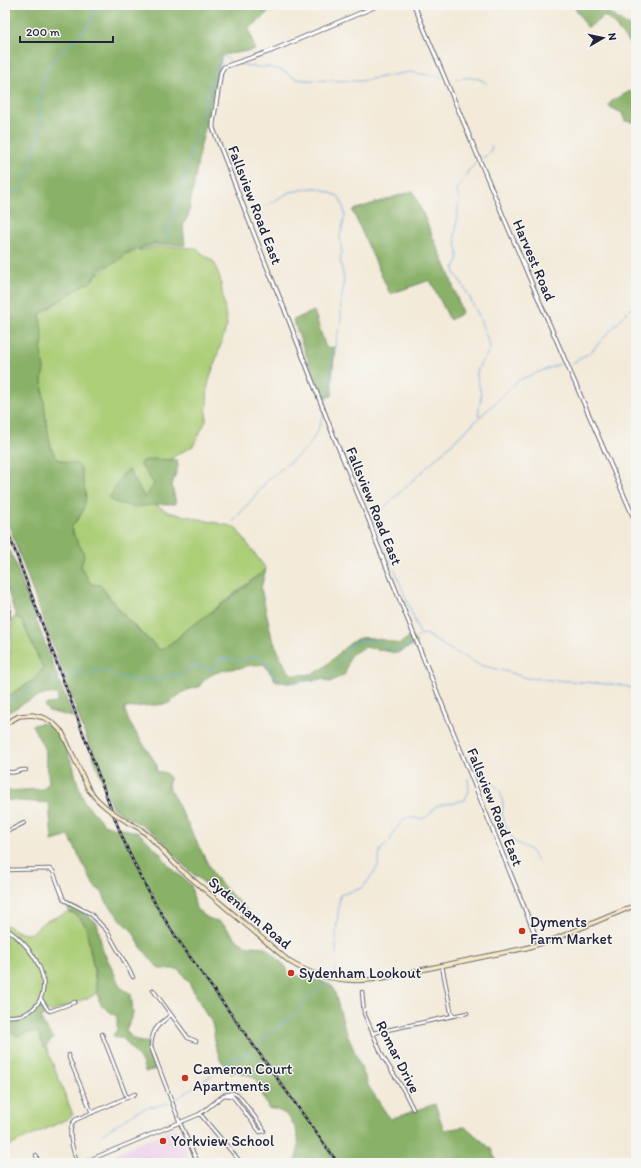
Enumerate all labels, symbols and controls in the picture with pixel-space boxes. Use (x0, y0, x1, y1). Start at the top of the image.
scale bar (20, 18, 113, 44)
north arrow (583, 18, 623, 58)
text: 200 m (26, 25, 60, 39)
text: N (605, 32, 619, 41)
street label: Fallsview Road East (224, 143, 286, 267)
street label: Harvest Road (509, 217, 559, 303)
street label: Fallsview Road East (342, 444, 406, 568)
street label: Fallsview Road East (463, 745, 527, 869)
street label: Sydenham Road (205, 873, 295, 953)
place label: Dyments Farm Market (530, 913, 613, 948)
marker: Dyments Farm Market (517, 926, 527, 936)
place label: Sydenham Lookout (299, 964, 422, 982)
marker: Sydenham Lookout (286, 968, 296, 978)
street label: Romar Drive (372, 1018, 424, 1096)
place label: Cameron Court Apartments (193, 1060, 293, 1095)
marker: Cameron Court Apartments (180, 1073, 190, 1083)
place label: Yorkview School (171, 1132, 275, 1150)
marker: Yorkview School (158, 1136, 168, 1146)

